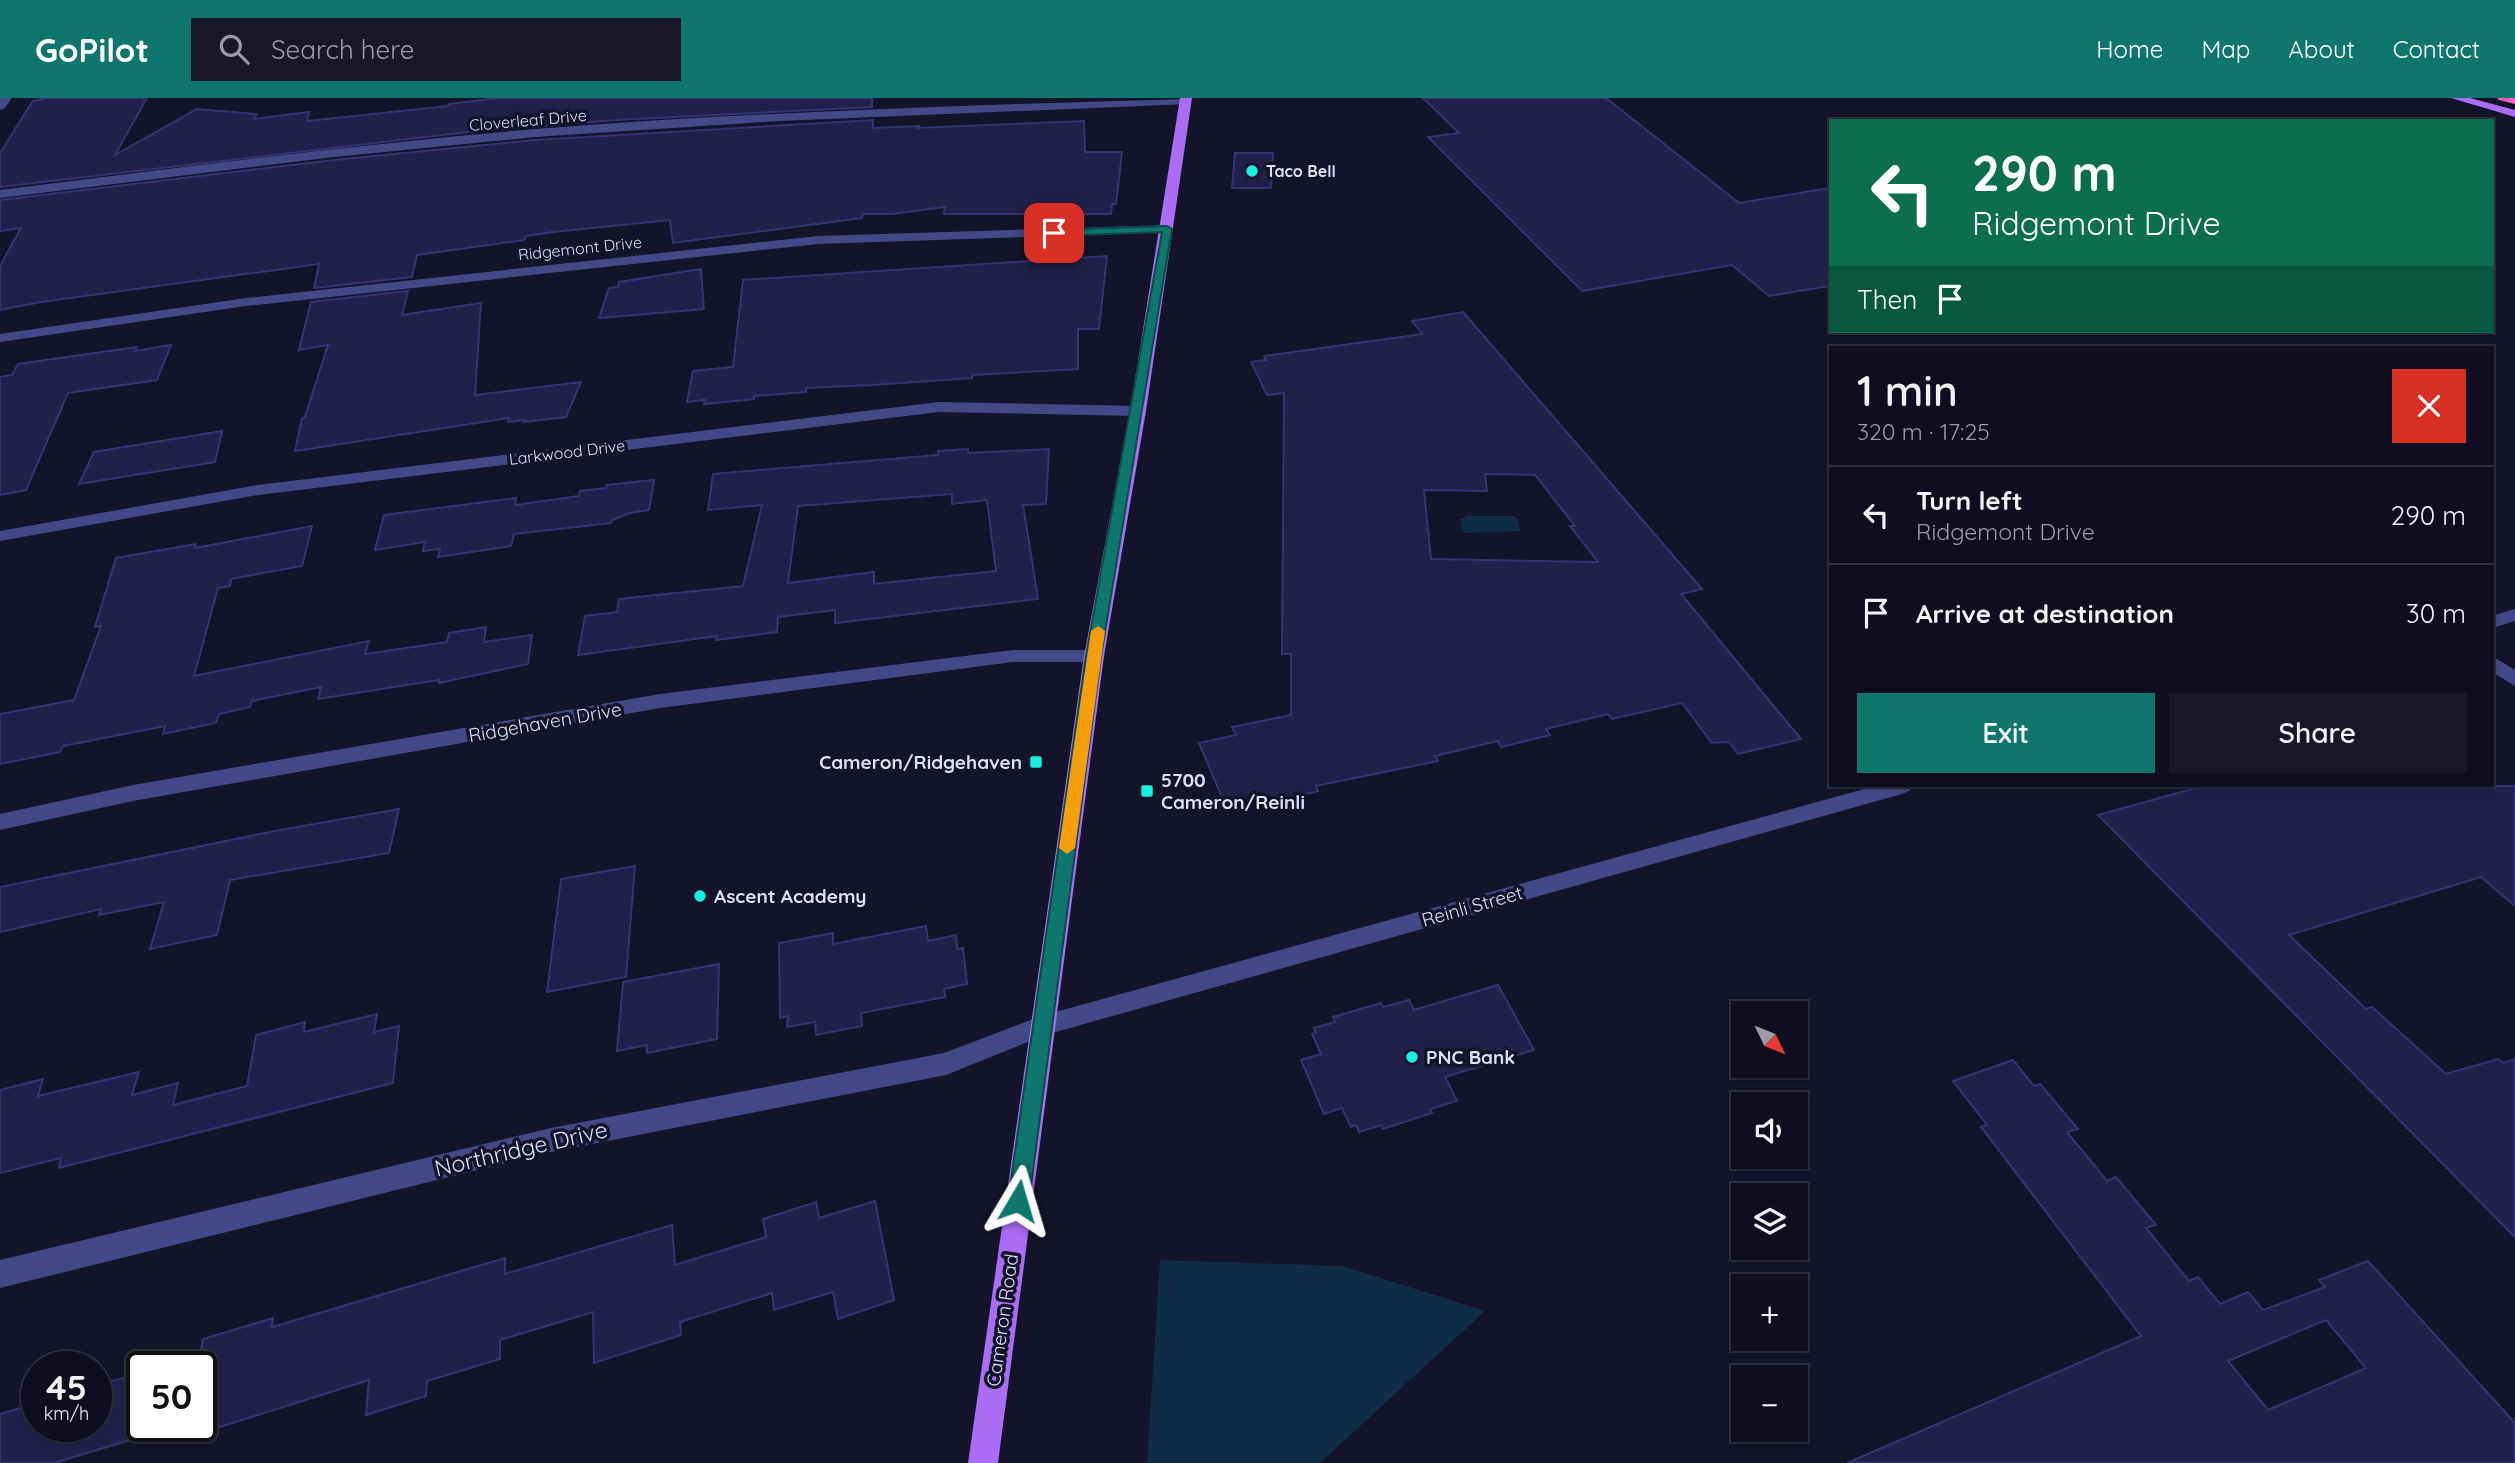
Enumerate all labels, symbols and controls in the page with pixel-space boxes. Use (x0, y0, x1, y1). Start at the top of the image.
search box (191, 18, 681, 81)
text: GoPilot (35, 29, 149, 70)
icon: search (215, 30, 253, 68)
text: Search here (271, 33, 414, 66)
text: Home (2096, 34, 2163, 64)
text: Map (2201, 34, 2250, 64)
text: About (2288, 34, 2355, 64)
text: Contact (2393, 34, 2480, 64)
street label: Cloverleaf Drive (468, 105, 588, 135)
text: 290 m (1972, 142, 2117, 203)
icon: left (1857, 147, 1948, 238)
place label: Taco Bell (1266, 161, 1336, 181)
marker: Taco Bell (1244, 163, 1260, 179)
pin (1024, 203, 1084, 263)
text: Ridgemont Drive (1972, 203, 2221, 243)
icon: arrive (1035, 214, 1073, 252)
street label: Ridgemont Drive (517, 232, 643, 264)
icon: arrive (1931, 280, 1969, 318)
text: Then (1857, 283, 1917, 316)
text: 1 min (1857, 364, 1958, 417)
button: close (2392, 369, 2466, 443)
text: 320 m · 17:25 (1857, 417, 1990, 446)
street label: Larkwood Drive (508, 435, 626, 469)
text: Turn left (1916, 484, 2023, 517)
icon: left (1857, 496, 1895, 534)
text: 290 m (2391, 499, 2466, 532)
text: Ridgemont Drive (1916, 517, 2095, 546)
icon: arrive (1857, 594, 1895, 632)
text: Arrive at destination (1916, 597, 2174, 630)
text: 30 m (2406, 597, 2466, 630)
button: Exit (1857, 693, 2155, 773)
button: Share (2169, 693, 2466, 773)
street label: Ridgehaven Drive (466, 697, 624, 747)
place label: Cameron/Ridgehaven (819, 750, 1022, 774)
marker: Cameron/Ridgehaven (1028, 754, 1044, 770)
place label: 5700 Cameron/Reinli (1161, 768, 1305, 814)
marker: 5700 Cameron/Reinli (1139, 783, 1155, 799)
street label: Reinli Street (1419, 880, 1525, 932)
place label: Ascent Academy (714, 884, 866, 908)
marker: Ascent Academy (692, 888, 708, 904)
north arrow (1731, 1001, 1808, 1078)
map controls (1731, 1001, 1808, 1442)
place label: PNC Bank (1426, 1045, 1515, 1069)
marker: PNC Bank (1404, 1049, 1420, 1065)
button: sound (1731, 1092, 1808, 1169)
street label: Northridge Drive (432, 1115, 610, 1183)
position arrow (981, 1164, 1055, 1238)
button: layers (1731, 1183, 1808, 1260)
street label: Cameron Road (981, 1252, 1023, 1388)
button: + (1731, 1274, 1808, 1351)
speed limit sign: 50 (126, 1351, 217, 1442)
text: 45 (46, 1365, 87, 1409)
button: − (1731, 1365, 1808, 1442)
text: km/h (44, 1402, 89, 1425)

